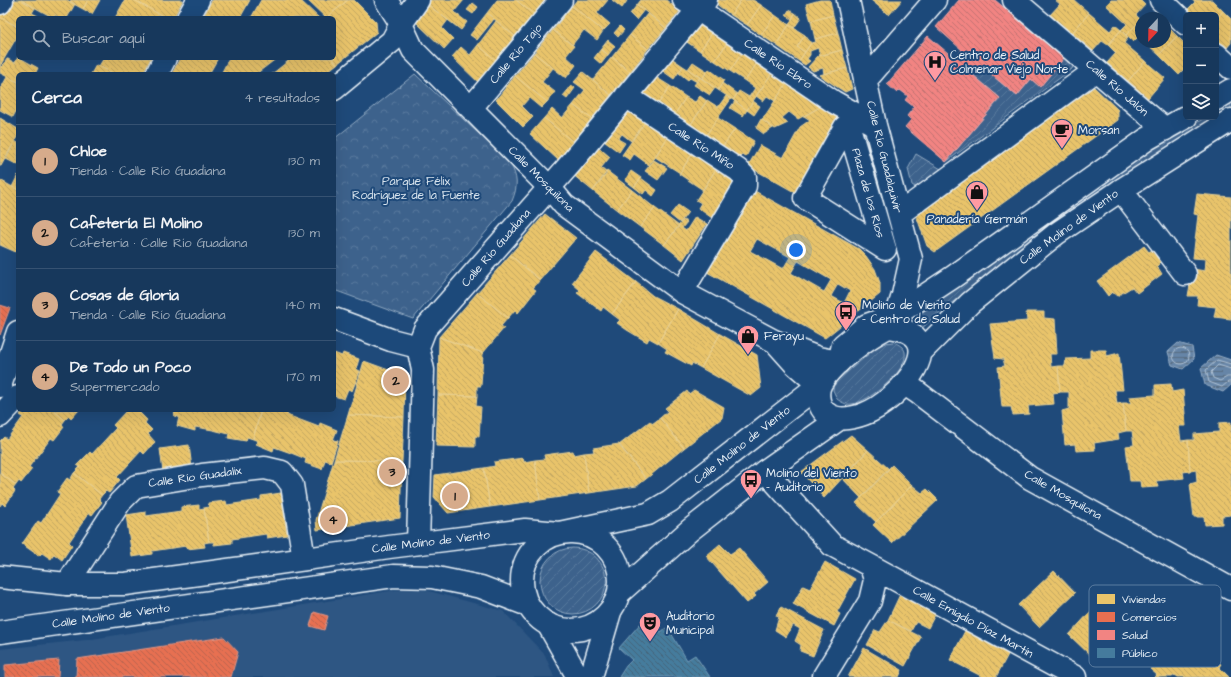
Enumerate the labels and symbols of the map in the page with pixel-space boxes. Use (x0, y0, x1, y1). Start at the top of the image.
north arrow (1135, 12, 1171, 48)
street label: Calle Río Tajo (486, 20, 546, 88)
street label: Calle Río Ebro (741, 35, 816, 93)
place label: Centro de Salud Colmenar Viejo Norte (950, 47, 1069, 78)
hospital icon: Centro de Salud Colmenar Viejo Norte (922, 49, 948, 82)
street label: Calle Río Jalón (1082, 56, 1152, 120)
street label: Calle Río Guadalquivir (862, 99, 906, 215)
cafe icon: Morsan (1049, 117, 1075, 150)
street label: Calle Río Miño (664, 118, 738, 174)
place label: Morsan (1078, 122, 1119, 139)
street label: Calle Mosquilona (504, 142, 578, 216)
street label: Plaza de los Ríos (847, 146, 889, 240)
park label: Parque Félix Rodríguez de la Fuente (352, 173, 480, 205)
shop icon: Panadería Germán (964, 179, 990, 212)
street label: Calle Molino de Viento (1016, 185, 1122, 269)
street label: Calle Río Guadiana (457, 205, 535, 291)
place label: Panadería Germán (927, 211, 1027, 228)
your location (786, 240, 806, 260)
place label: Molino de Viento - Centro de Salud (862, 297, 960, 328)
bus stop icon: Molino de Viento - Centro de Salud (833, 299, 859, 332)
shop icon: Ferayu (735, 323, 761, 356)
place label: Ferayu (764, 328, 804, 346)
pin: 2 (383, 366, 409, 396)
street label: Calle Molino de Viento (690, 402, 794, 488)
pin: 3 (379, 457, 405, 487)
street label: Calle Río Guadalix (147, 462, 243, 492)
place label: Molino del Viento - Auditorio (766, 465, 857, 496)
street label: Calle Mosquilona (1021, 466, 1105, 524)
bus stop icon: Molino del Viento - Auditorio (738, 467, 764, 500)
pin: 1 (442, 481, 468, 511)
pin: 4 (320, 505, 346, 535)
street label: Calle Molino de Viento (371, 526, 491, 558)
street label: Calle Emigdio Díaz Martín (909, 582, 1036, 663)
legend (1089, 585, 1221, 667)
text: Viviendas (1122, 592, 1167, 607)
street label: Calle Molino de Viento (51, 599, 171, 633)
place label: Auditorio Municipal (666, 608, 715, 639)
theatre icon: Auditorio Municipal (637, 610, 663, 643)
text: Comercios (1122, 610, 1177, 625)
text: Salud (1122, 628, 1148, 643)
text: Público (1122, 646, 1158, 661)

